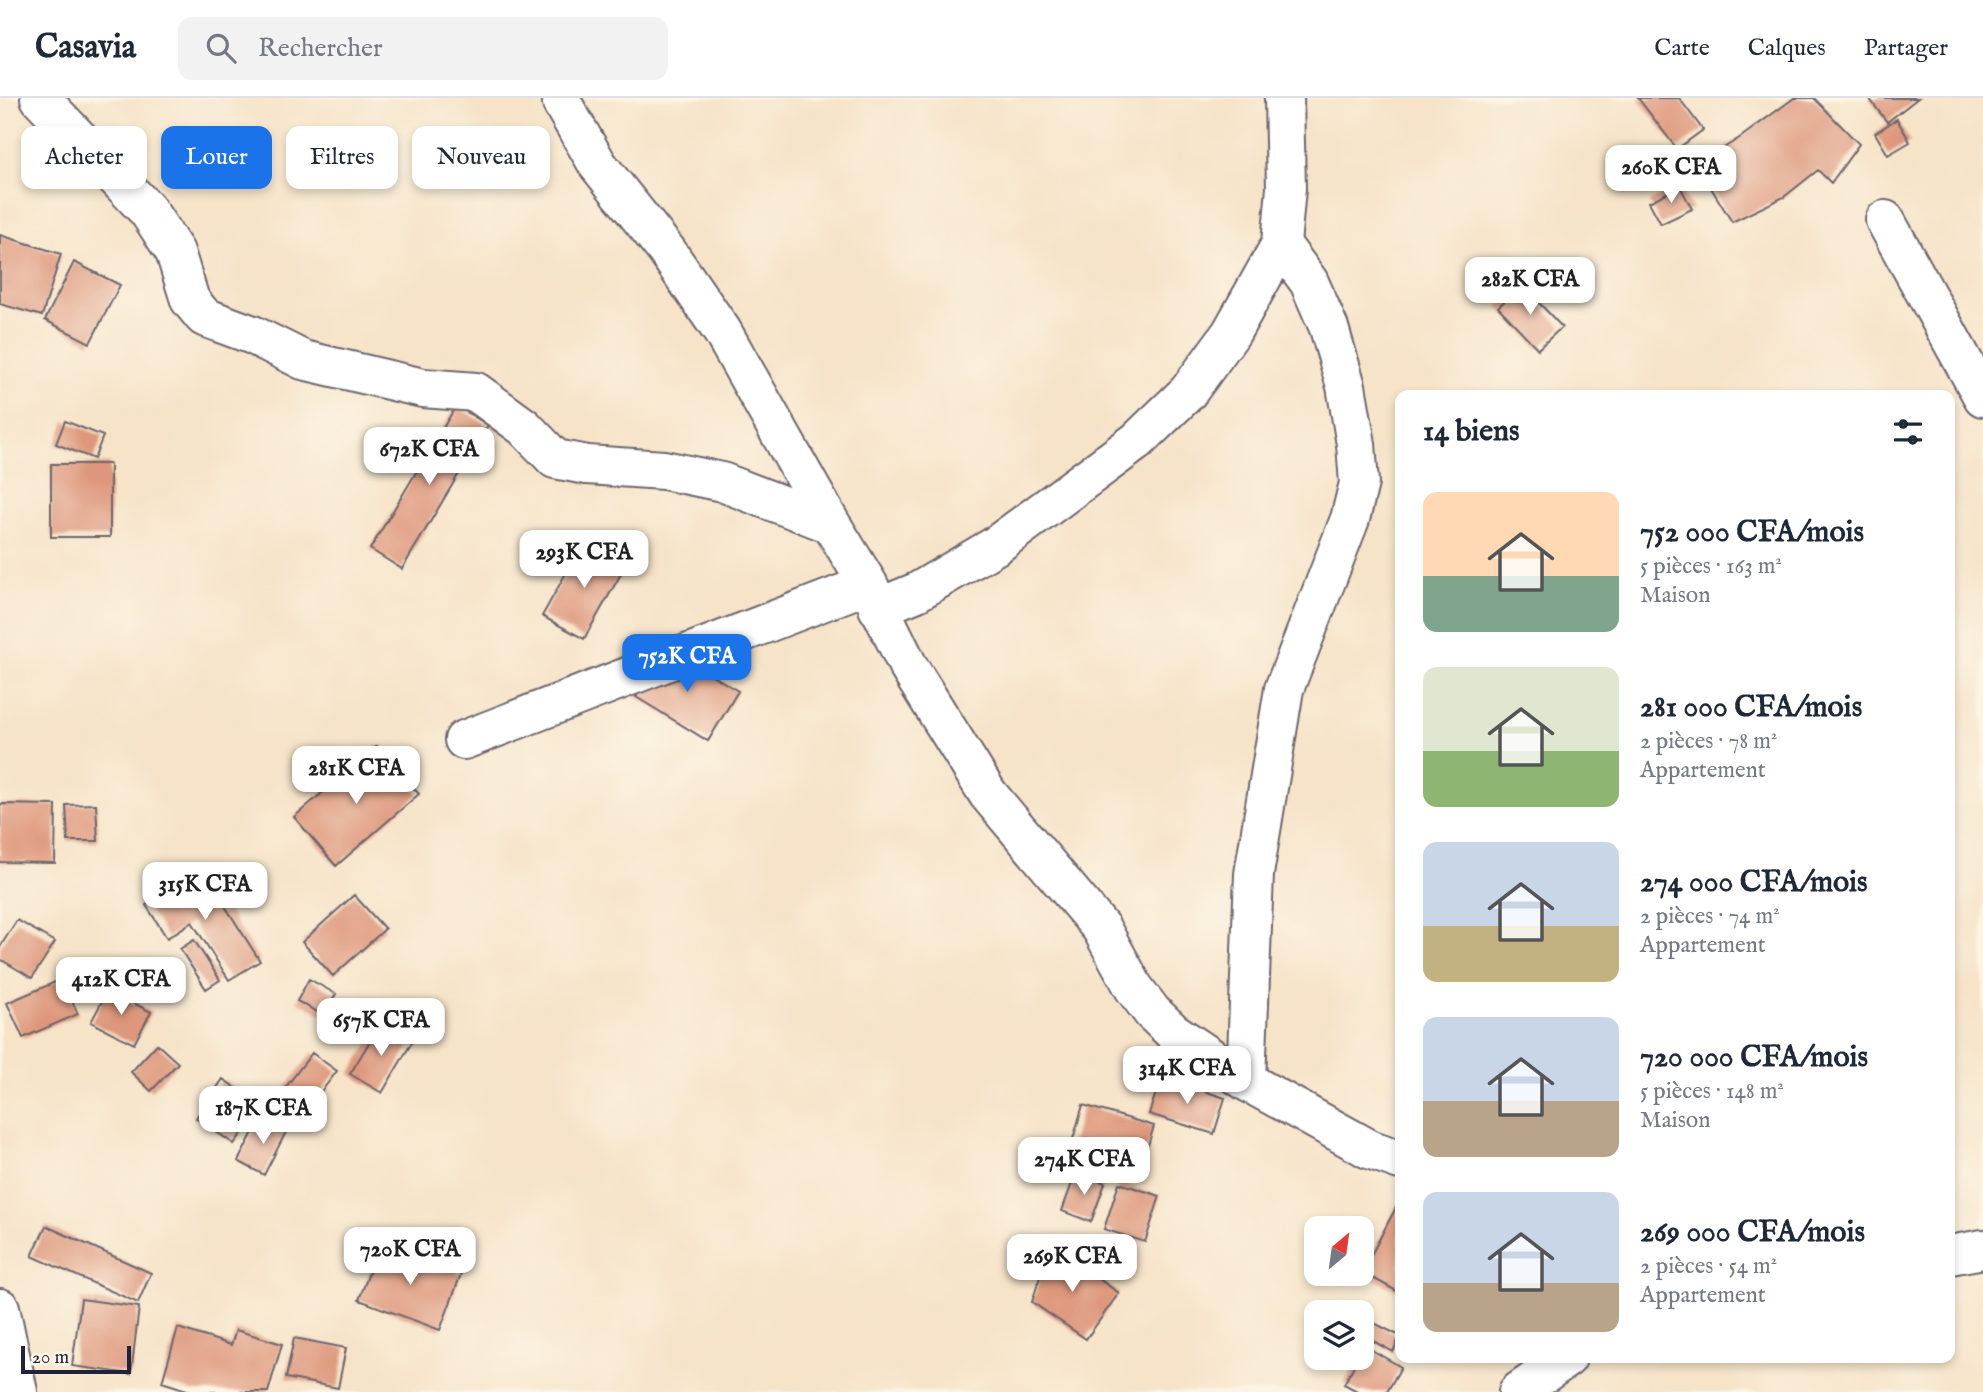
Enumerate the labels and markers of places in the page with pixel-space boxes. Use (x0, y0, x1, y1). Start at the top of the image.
pin: 260K CFA (1599, 146, 1743, 205)
pin: 282K CFA (1458, 258, 1602, 317)
pin: 672K CFA (357, 428, 501, 487)
pin: 293K CFA (512, 531, 656, 590)
pin: 752K CFA (615, 634, 759, 694)
pin: 281K CFA (284, 746, 428, 806)
pin: 315K CFA (133, 862, 277, 922)
pin: 412K CFA (49, 958, 193, 1017)
pin: 657K CFA (309, 998, 453, 1058)
pin: 314K CFA (1115, 1046, 1259, 1106)
pin: 187K CFA (191, 1086, 335, 1146)
pin: 274K CFA (1012, 1138, 1156, 1197)
pin: 720K CFA (338, 1228, 482, 1287)
pin: 269K CFA (1000, 1234, 1144, 1294)

